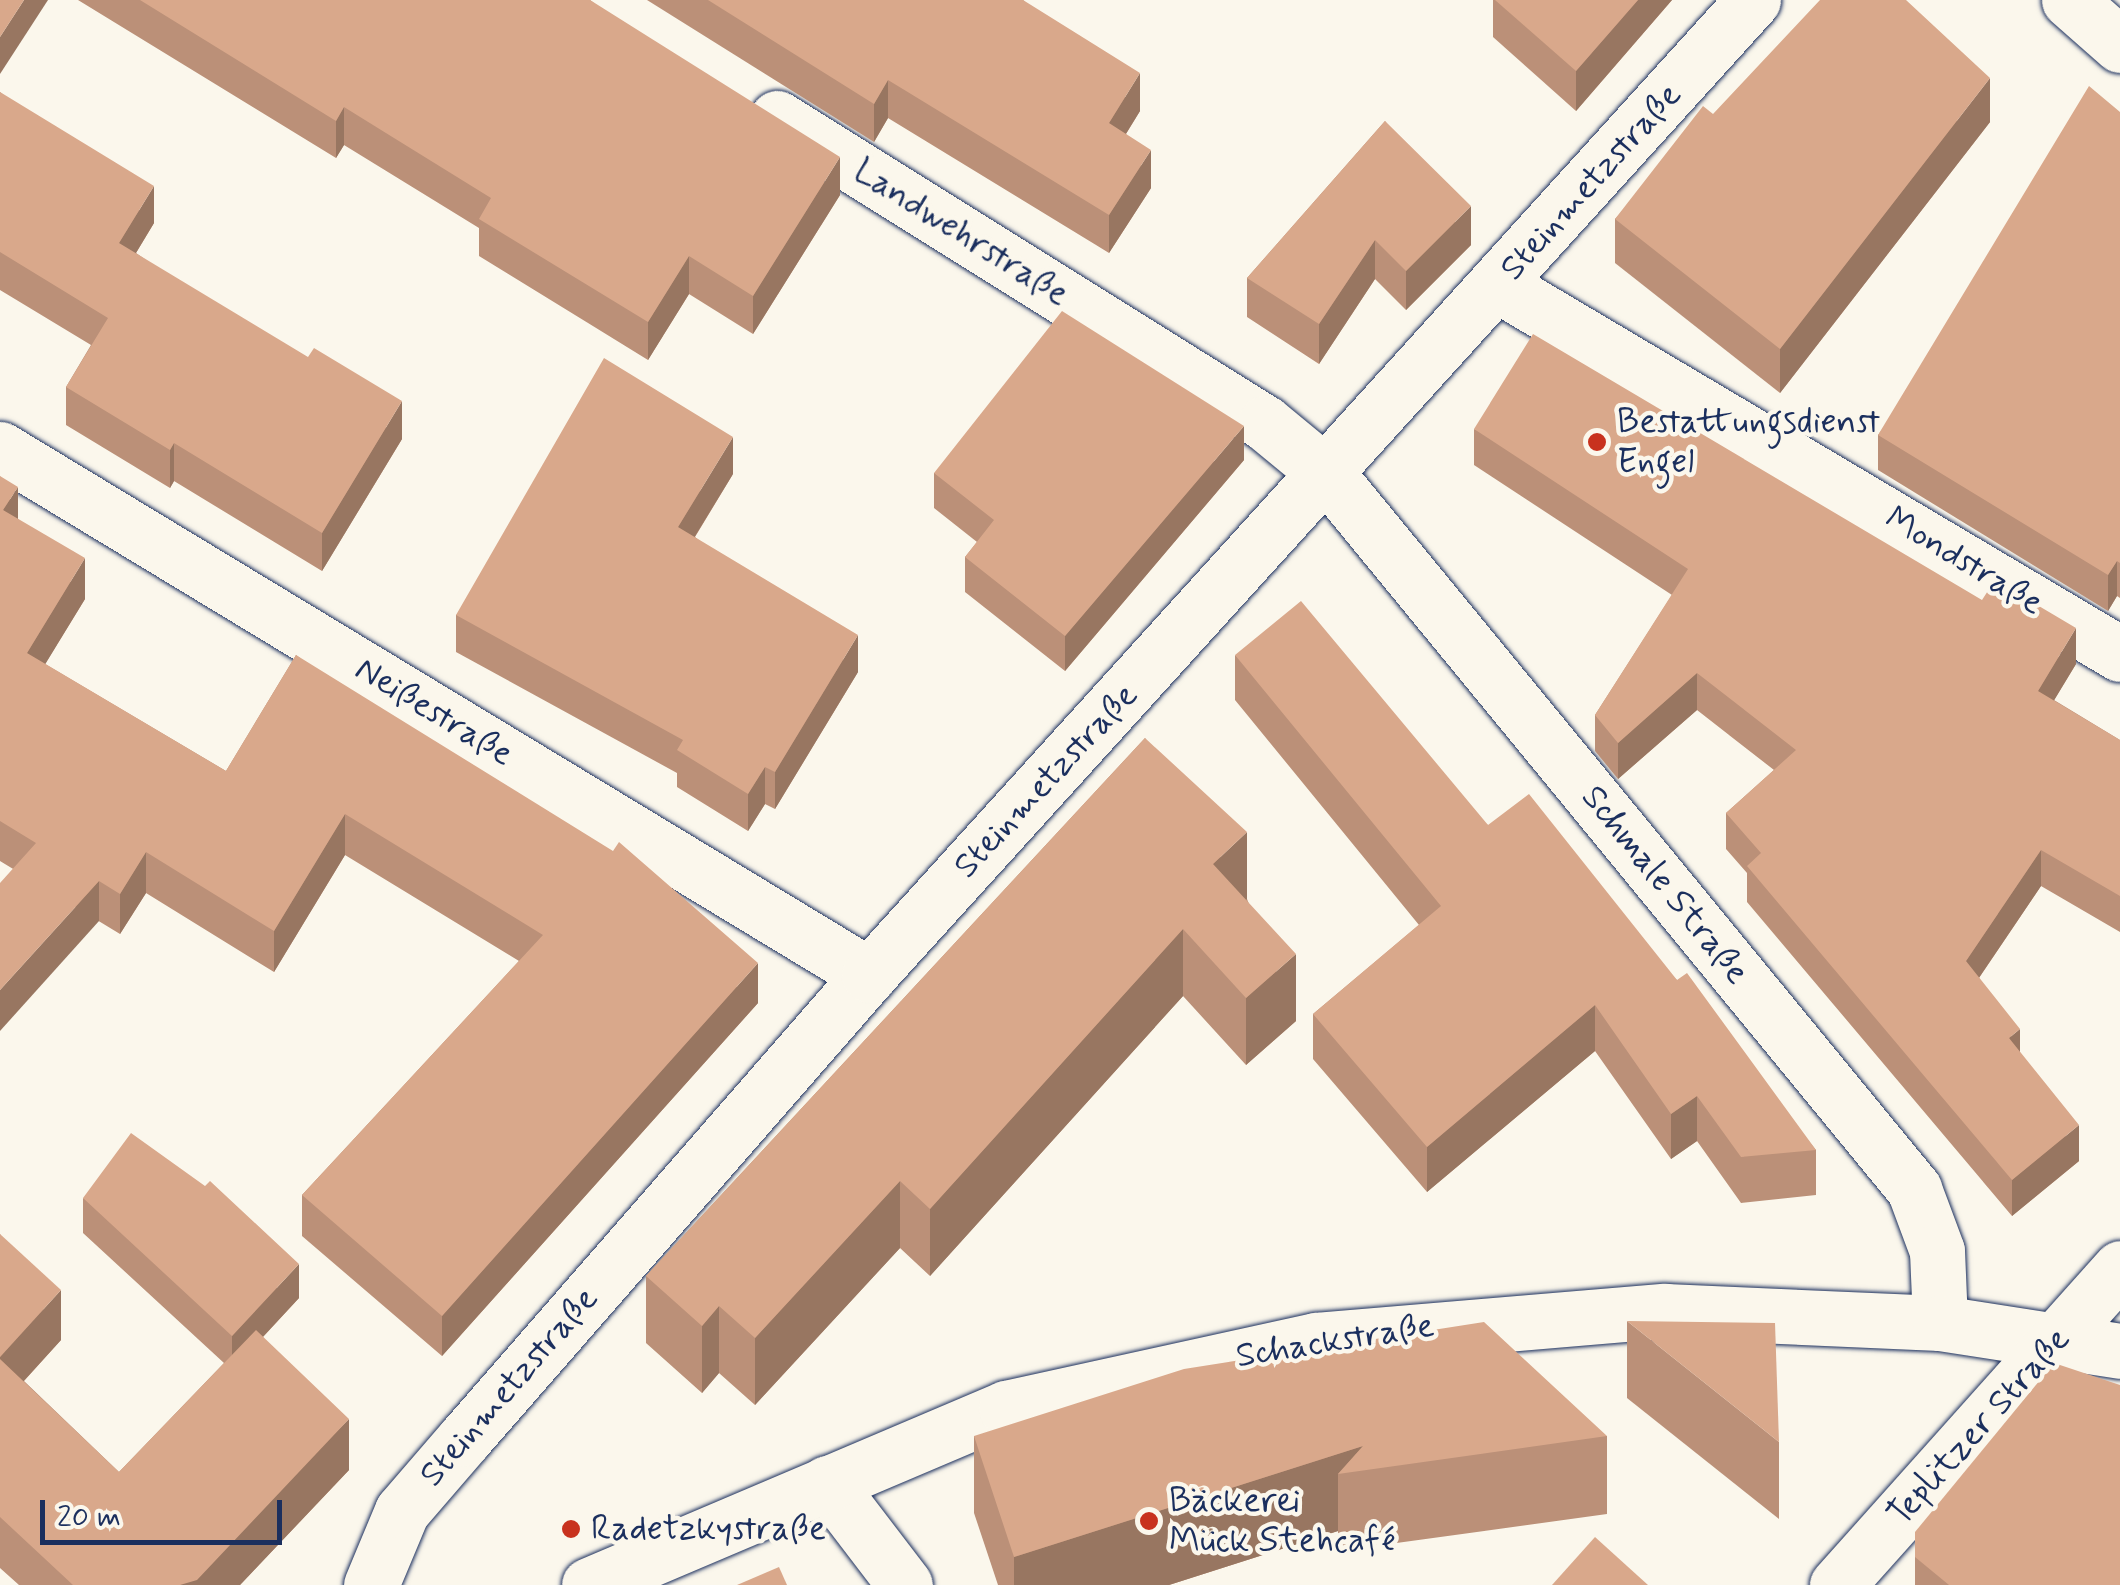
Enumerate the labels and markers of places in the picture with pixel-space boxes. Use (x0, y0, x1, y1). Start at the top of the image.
place label: Bestattungsdienst Engel (1617, 401, 1880, 483)
marker: Bestattungsdienst Engel (1586, 431, 1608, 453)
place label: Bäckerei Mück Stehcafé (1169, 1480, 1386, 1562)
place label: Radetzkystraße (591, 1508, 826, 1550)
marker: Bäckerei Mück Stehcafé (1138, 1510, 1160, 1532)
marker: Radetzkystraße (560, 1518, 582, 1540)

